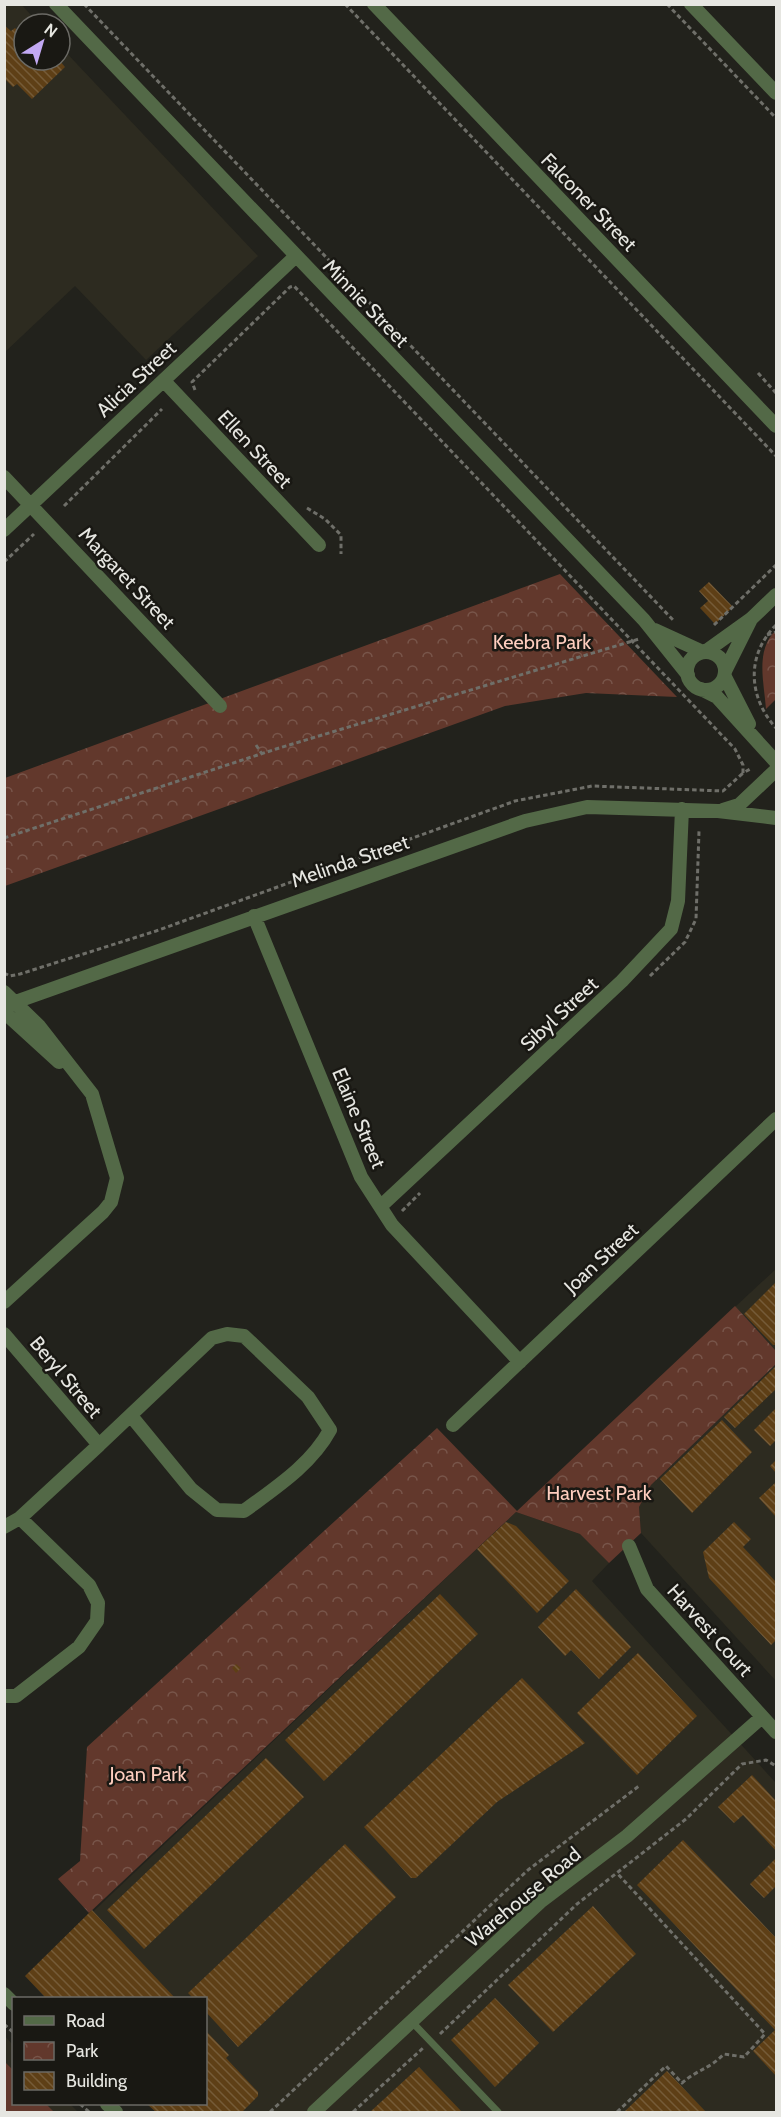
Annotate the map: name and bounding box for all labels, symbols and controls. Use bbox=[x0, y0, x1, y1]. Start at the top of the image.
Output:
north arrow bbox=[12, 12, 72, 72]
text: N bbox=[40, 19, 61, 41]
street label: Falconer Street bbox=[536, 148, 642, 256]
street label: Minnie Street bbox=[318, 254, 414, 352]
street label: Alicia Street bbox=[91, 336, 181, 422]
street label: Ellen Street bbox=[213, 405, 297, 493]
street label: Margaret Street bbox=[74, 522, 180, 634]
park label: Keebra Park bbox=[493, 630, 591, 654]
street label: Melinda Street bbox=[288, 830, 412, 892]
street label: Sibyl Street bbox=[515, 972, 603, 1056]
street label: Elaine Street bbox=[327, 1064, 391, 1172]
street label: Joan Street bbox=[558, 1218, 643, 1299]
street label: Beryl Street bbox=[25, 1331, 107, 1423]
park label: Harvest Park bbox=[546, 1481, 652, 1505]
street label: Harvest Court bbox=[662, 1579, 758, 1681]
park label: Joan Park bbox=[108, 1762, 187, 1786]
street label: Warehouse Road bbox=[461, 1842, 585, 1952]
legend bbox=[12, 1997, 207, 2105]
text: Road bbox=[66, 2010, 105, 2032]
text: Park bbox=[66, 2040, 99, 2062]
text: Building bbox=[66, 2070, 128, 2092]

